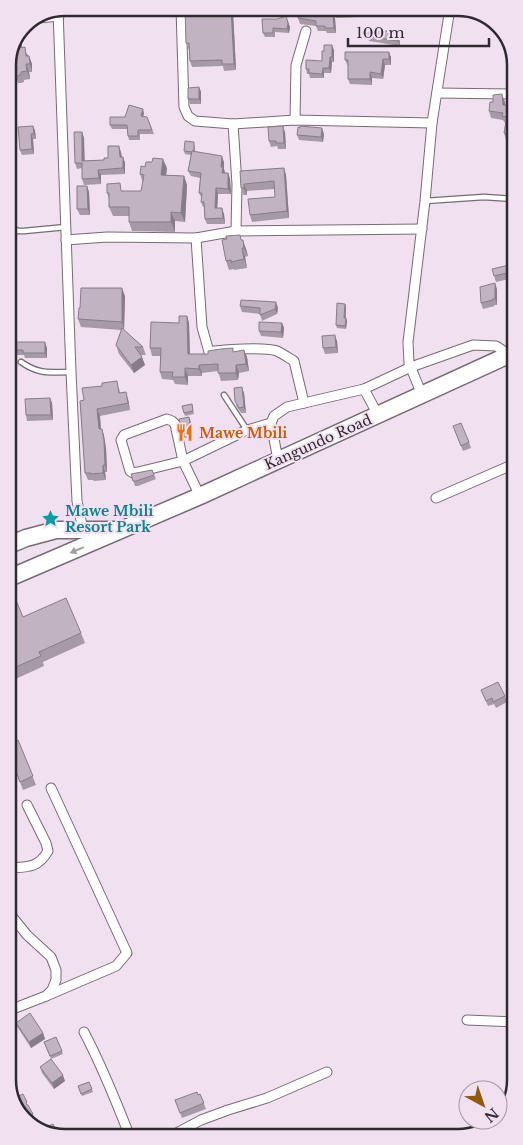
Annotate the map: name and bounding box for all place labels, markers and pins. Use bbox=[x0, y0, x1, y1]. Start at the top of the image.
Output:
restaurant icon: Mawe Mbili bbox=[175, 423, 195, 443]
place label: Mawe Mbili bbox=[199, 424, 287, 442]
place label: Mawe Mbili Resort Park bbox=[65, 502, 153, 536]
place icon: Mawe Mbili Resort Park bbox=[41, 509, 61, 529]

